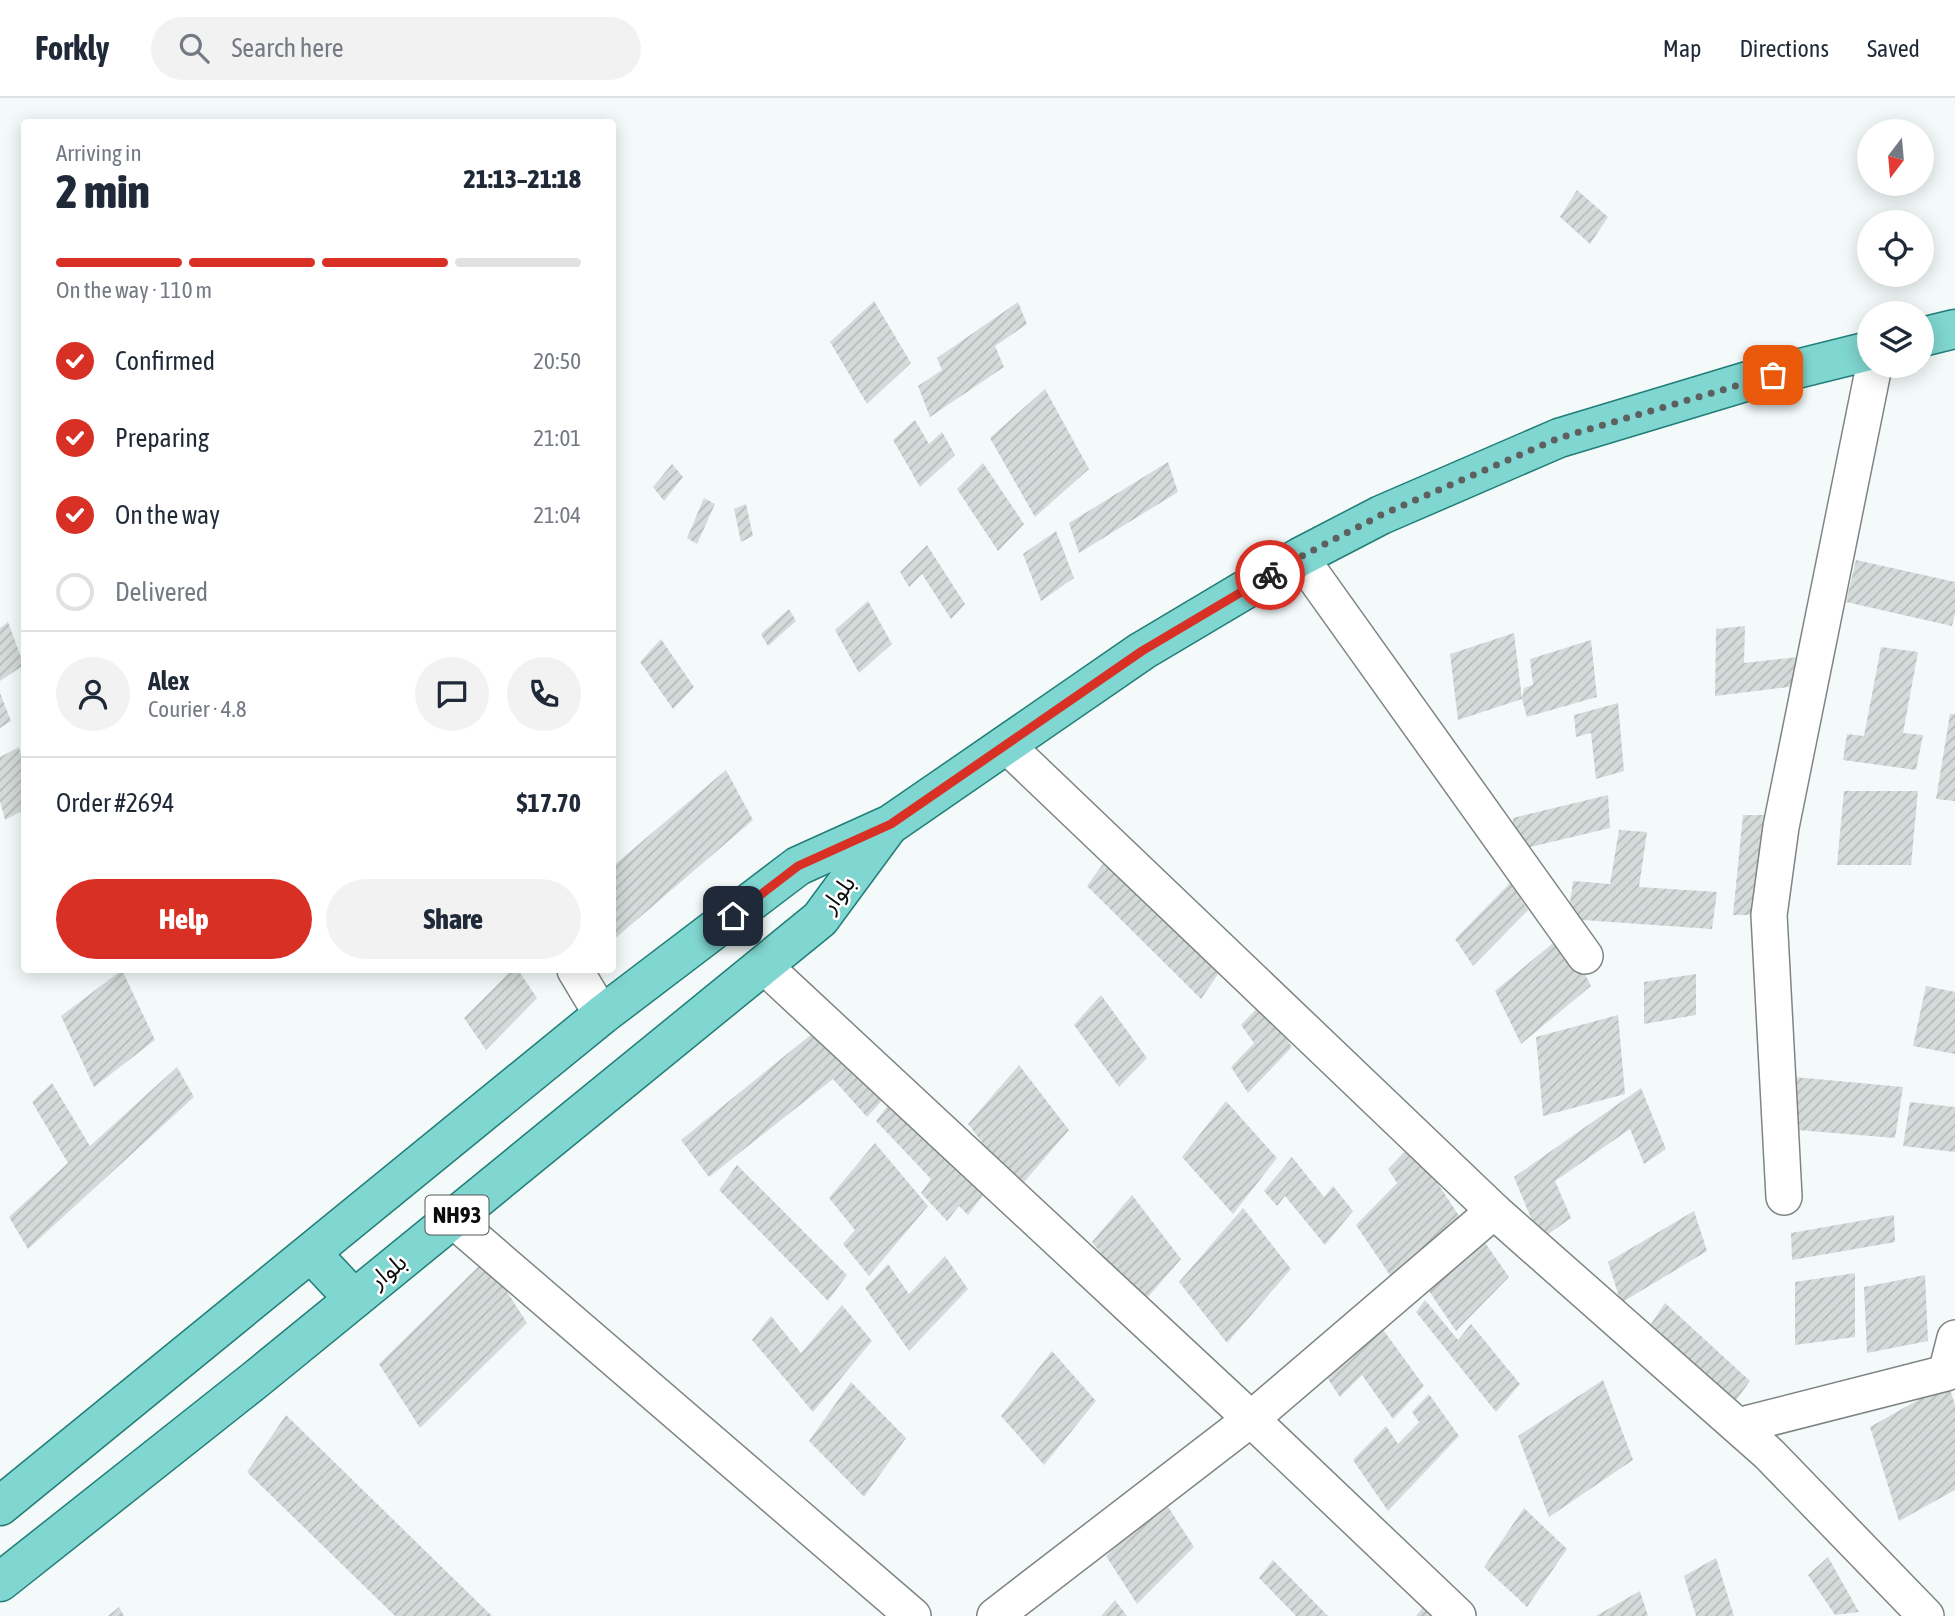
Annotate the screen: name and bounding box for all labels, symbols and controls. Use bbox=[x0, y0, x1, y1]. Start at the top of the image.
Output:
search box bbox=[151, 17, 641, 80]
text: Forkly bbox=[35, 29, 109, 67]
icon: search bbox=[175, 29, 213, 67]
text: Search here bbox=[231, 33, 344, 63]
text: Map bbox=[1663, 35, 1701, 62]
text: Directions bbox=[1739, 35, 1829, 62]
text: Saved bbox=[1867, 35, 1920, 62]
north arrow bbox=[1857, 119, 1934, 196]
map controls bbox=[1857, 119, 1934, 378]
text: Arriving in bbox=[56, 140, 142, 166]
text: 21:13–21:18 bbox=[464, 164, 581, 194]
text: 2 min bbox=[56, 165, 150, 218]
button: locate bbox=[1857, 210, 1934, 287]
text: On the way · 110 m bbox=[56, 277, 212, 303]
button: layers bbox=[1857, 301, 1934, 378]
icon: check bbox=[56, 342, 94, 380]
pin bbox=[1743, 345, 1803, 405]
text: Confirmed bbox=[115, 346, 215, 376]
text: 20:50 bbox=[533, 348, 581, 374]
icon: bag bbox=[1754, 356, 1792, 394]
icon: check bbox=[56, 419, 94, 457]
text: Preparing bbox=[115, 423, 209, 453]
text: 21:01 bbox=[533, 425, 581, 451]
icon: check bbox=[56, 496, 94, 534]
text: On the way bbox=[115, 500, 220, 530]
text: 21:04 bbox=[533, 502, 581, 528]
courier bbox=[1235, 540, 1305, 610]
icon: bike bbox=[1251, 556, 1289, 594]
text: Delivered bbox=[115, 577, 208, 607]
button: person bbox=[56, 657, 130, 731]
button: chat bbox=[415, 657, 489, 731]
button: phone bbox=[507, 657, 581, 731]
text: Alex bbox=[148, 666, 189, 696]
text: Courier · 4.8 bbox=[148, 696, 247, 722]
text: Order #2694 bbox=[56, 788, 175, 818]
text: $17.70 bbox=[517, 788, 581, 818]
street label: بلوار bbox=[814, 870, 861, 919]
button: Help bbox=[56, 879, 312, 959]
button: Share bbox=[326, 879, 581, 959]
pin bbox=[703, 886, 763, 946]
icon: home bbox=[714, 897, 752, 935]
road number: NH93 bbox=[426, 1196, 489, 1234]
street label: بلوار bbox=[363, 1248, 412, 1295]

